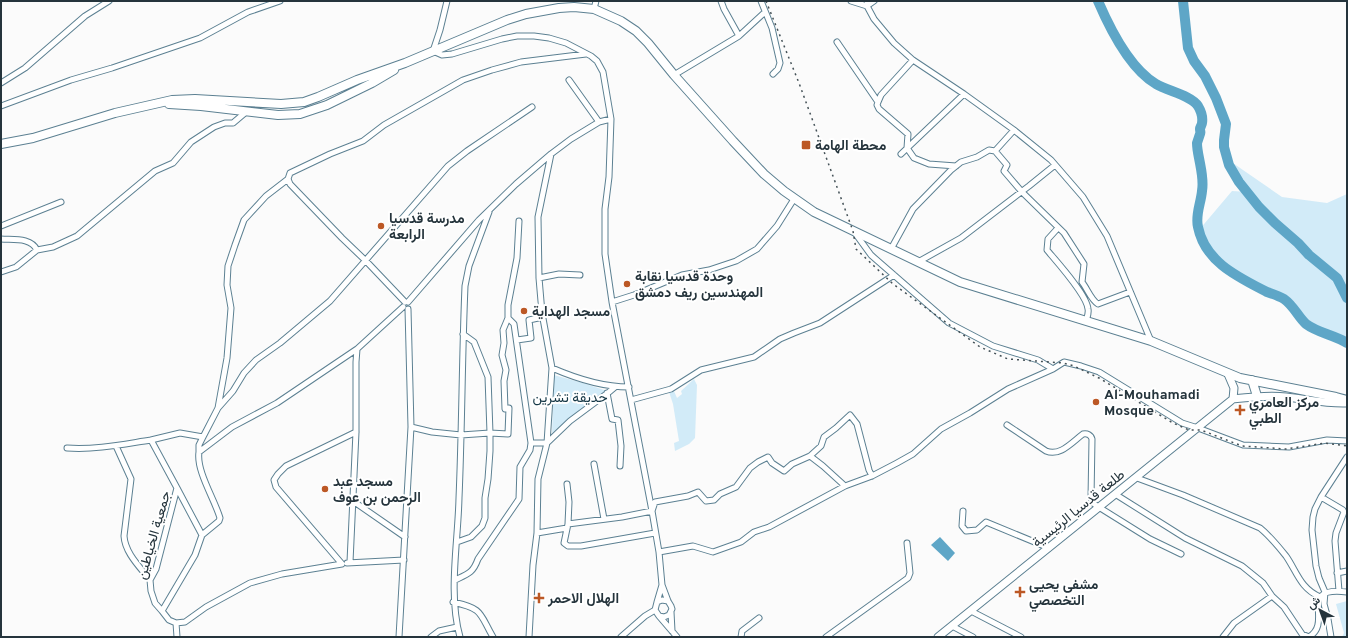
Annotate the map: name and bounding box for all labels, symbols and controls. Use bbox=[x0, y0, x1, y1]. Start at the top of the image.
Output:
place label: محطة الهامة bbox=[815, 138, 887, 155]
marker: محطة الهامة bbox=[800, 139, 812, 151]
place label: مدرسة قدسيا الرابعة bbox=[389, 211, 465, 244]
marker: مدرسة قدسيا الرابعة bbox=[376, 221, 386, 231]
place label: وحدة قدسيا نقابة المهندسين ريف دمشق bbox=[635, 269, 763, 302]
marker: وحدة قدسيا نقابة المهندسين ريف دمشق bbox=[622, 279, 632, 289]
place label: مسجد الهداية bbox=[532, 304, 610, 321]
marker: مسجد الهداية bbox=[519, 306, 529, 316]
place label: Al-Mouhamadi Mosque bbox=[1104, 387, 1200, 420]
park label: حديقة تشرين bbox=[532, 390, 608, 407]
place label: مركز العامري الطبي bbox=[1249, 395, 1320, 430]
marker: Al-Mouhamadi Mosque bbox=[1091, 397, 1101, 407]
marker: مركز العامري الطبي bbox=[1234, 404, 1246, 416]
street label: طلعة قدسيا الرئيسية bbox=[1029, 467, 1129, 552]
place label: مسجد عبد الرحمن بن عوف bbox=[333, 474, 421, 507]
marker: مسجد عبد الرحمن بن عوف bbox=[320, 484, 330, 494]
street label: جمعية الخياطين bbox=[134, 489, 175, 582]
place label: مشفى يحيى التخصصي bbox=[1029, 577, 1099, 612]
marker: مشفى يحيى التخصصي bbox=[1014, 586, 1026, 598]
north arrow bbox=[1300, 590, 1340, 630]
place label: الهلال الاحمر bbox=[547, 591, 619, 608]
marker: الهلال الاحمر bbox=[533, 592, 545, 604]
text: ش bbox=[1305, 594, 1324, 613]

